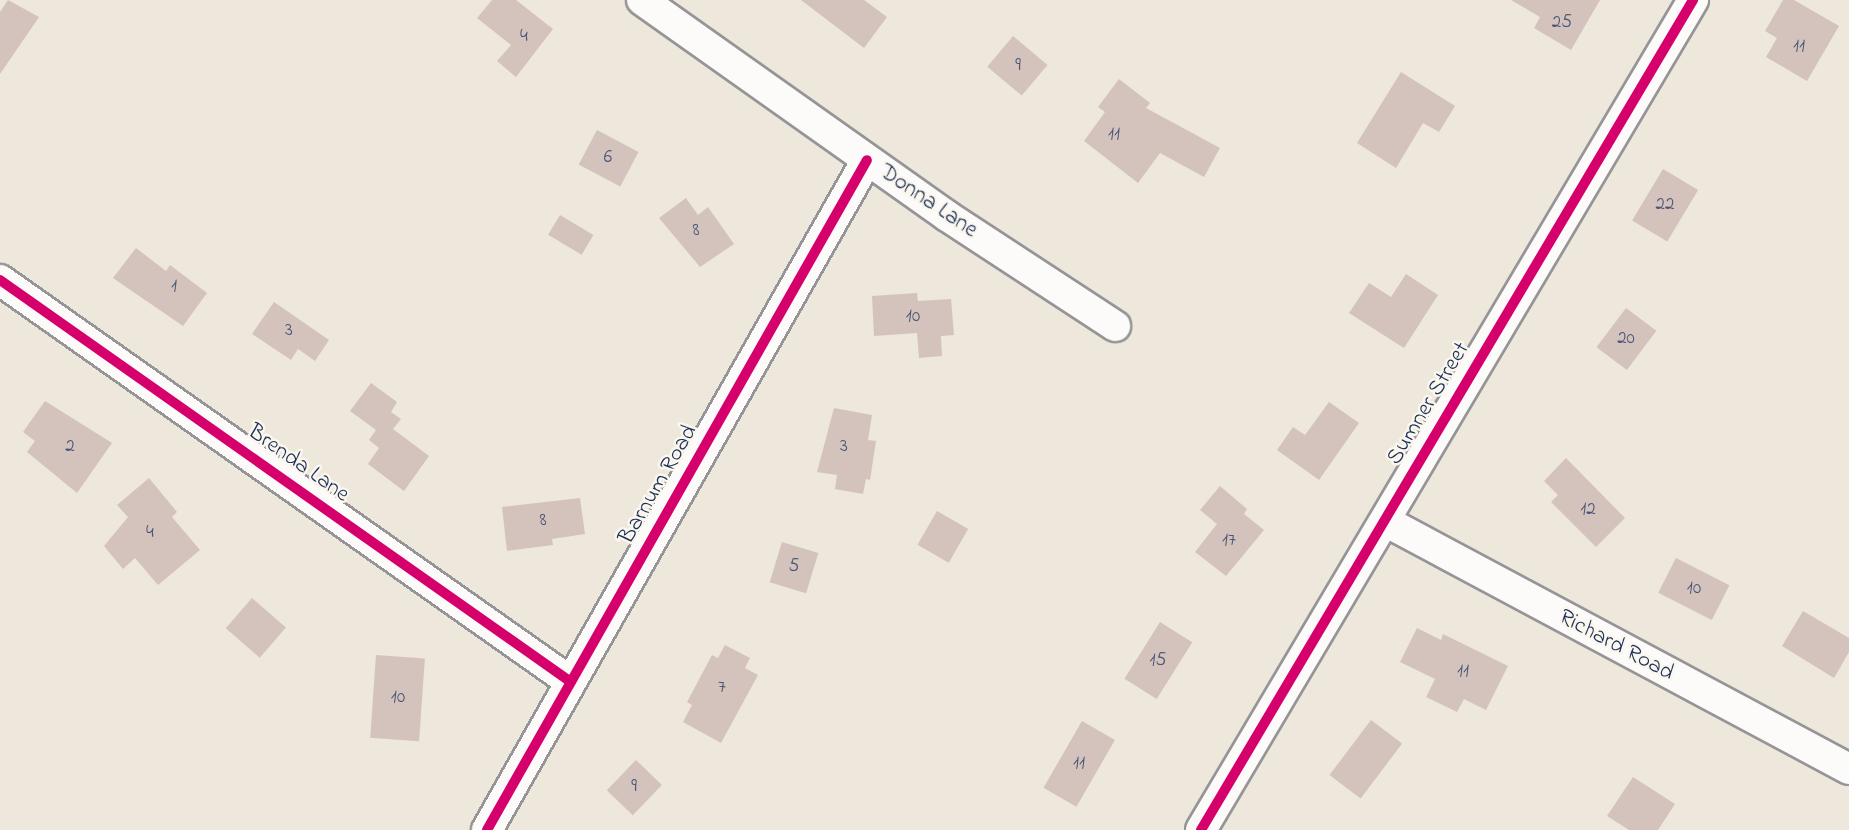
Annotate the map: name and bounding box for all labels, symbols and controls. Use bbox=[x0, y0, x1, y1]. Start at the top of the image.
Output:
house number: 25 bbox=[1552, 12, 1572, 34]
house number: 4 bbox=[520, 26, 528, 48]
house number: 11 bbox=[1793, 36, 1805, 58]
house number: 9 bbox=[1015, 55, 1021, 77]
house number: 11 bbox=[1108, 124, 1120, 146]
house number: 6 bbox=[604, 147, 612, 169]
street label: Donna Lane bbox=[874, 159, 982, 245]
house number: 22 bbox=[1656, 194, 1674, 216]
house number: 8 bbox=[692, 220, 700, 242]
house number: 1 bbox=[171, 276, 177, 298]
house number: 10 bbox=[906, 306, 920, 328]
house number: 3 bbox=[285, 320, 293, 342]
house number: 20 bbox=[1617, 328, 1635, 350]
street label: Sumner Street bbox=[1382, 338, 1476, 470]
street label: Brenda Lane bbox=[242, 419, 354, 509]
street label: Barnum Road bbox=[614, 420, 704, 550]
house number: 2 bbox=[65, 436, 75, 458]
house number: 3 bbox=[840, 436, 848, 458]
house number: 12 bbox=[1580, 499, 1596, 521]
house number: 8 bbox=[539, 510, 547, 532]
house number: 4 bbox=[146, 522, 154, 544]
house number: 17 bbox=[1222, 530, 1236, 552]
house number: 5 bbox=[789, 556, 799, 578]
house number: 10 bbox=[1687, 578, 1701, 600]
street label: Richard Road bbox=[1554, 604, 1678, 688]
house number: 15 bbox=[1150, 650, 1166, 672]
house number: 11 bbox=[1457, 661, 1469, 683]
house number: 7 bbox=[718, 677, 726, 699]
house number: 10 bbox=[391, 687, 405, 709]
house number: 11 bbox=[1073, 753, 1085, 775]
house number: 9 bbox=[631, 776, 637, 798]

